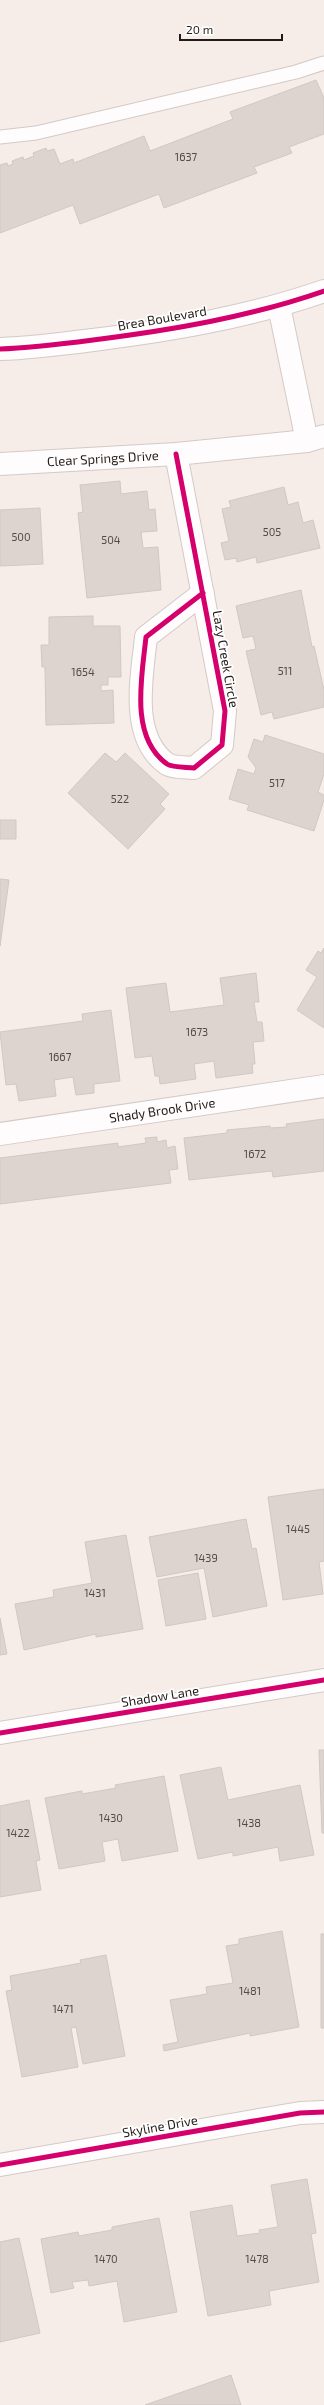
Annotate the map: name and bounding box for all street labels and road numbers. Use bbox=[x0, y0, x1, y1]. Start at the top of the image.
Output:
street label: Brea Boulevard bbox=[116, 302, 208, 334]
street label: Clear Springs Drive bbox=[47, 447, 159, 469]
street label: Lazy Creek Circle bbox=[210, 609, 242, 709]
street label: Shady Brook Drive bbox=[108, 1094, 216, 1126]
street label: Shadow Lane bbox=[120, 1682, 200, 1710]
street label: Skyline Drive bbox=[121, 2112, 199, 2140]

